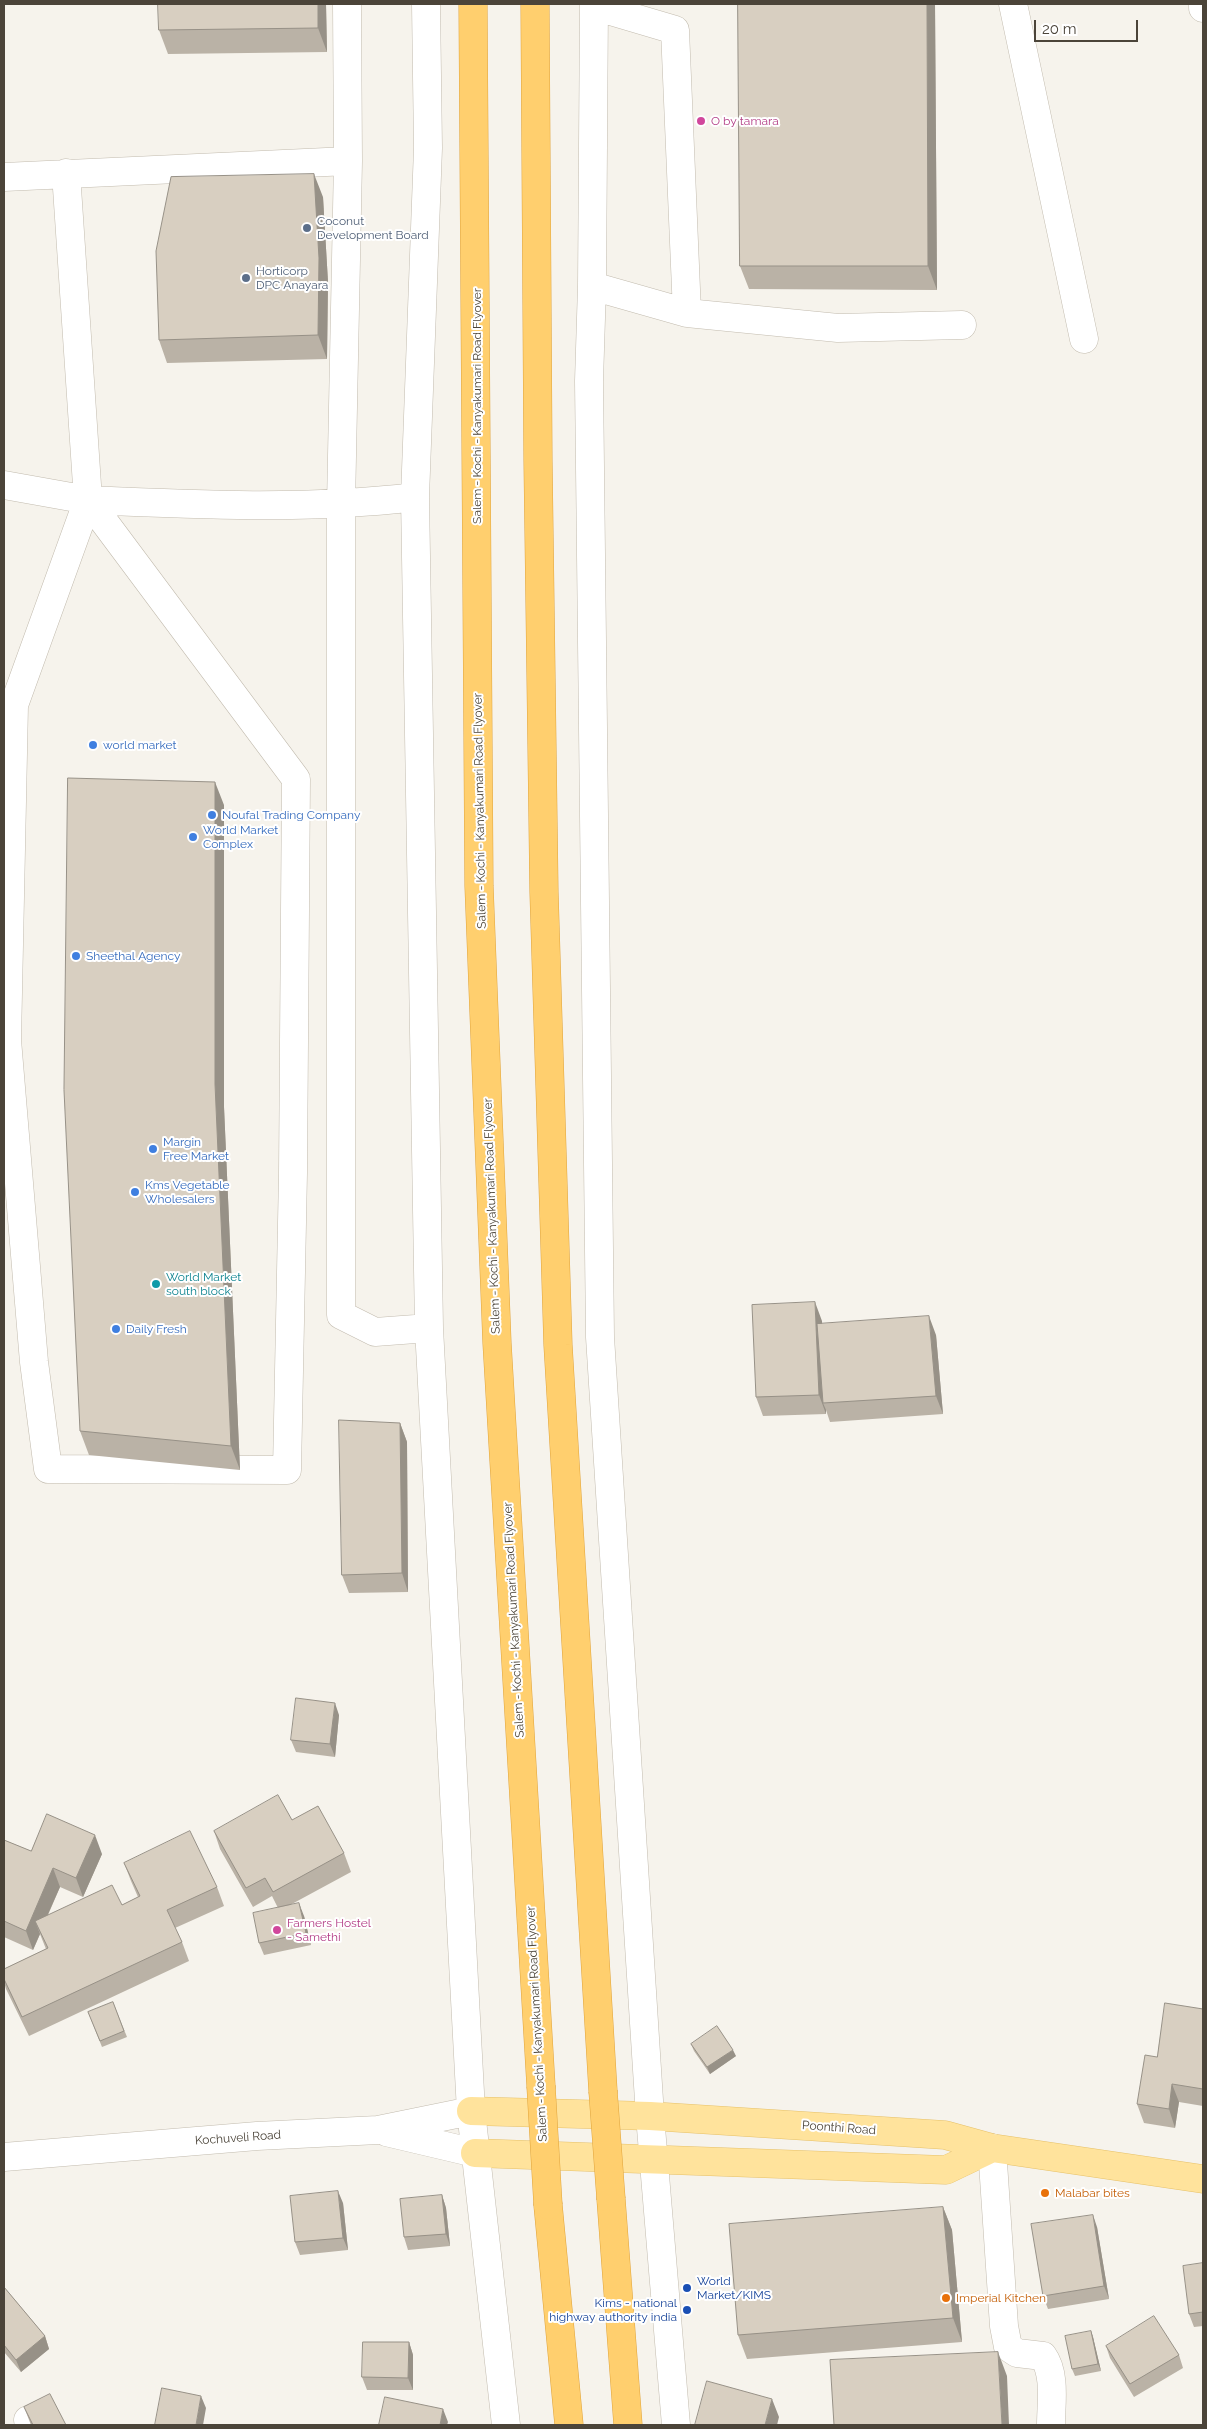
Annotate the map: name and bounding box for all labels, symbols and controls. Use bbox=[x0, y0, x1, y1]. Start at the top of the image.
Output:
scale bar bbox=[1037, 10, 1141, 42]
text: 20 m bbox=[1042, 20, 1077, 38]
place label: O by tamara bbox=[711, 114, 779, 128]
marker: O by tamara bbox=[695, 115, 707, 127]
place label: Coconut Development Board bbox=[317, 214, 429, 242]
marker: Coconut Development Board bbox=[301, 222, 313, 234]
place label: Horticorp DPC Anayara bbox=[256, 264, 328, 292]
marker: Horticorp DPC Anayara bbox=[240, 272, 252, 284]
street label: Salem - Kochi - Kanyakumari Road Flyover bbox=[470, 288, 484, 524]
street label: Salem - Kochi - Kanyakumari Road Flyover bbox=[471, 693, 489, 929]
place label: world market bbox=[103, 738, 176, 752]
marker: world market bbox=[87, 739, 99, 751]
place label: Noufal Trading Company bbox=[222, 808, 360, 822]
marker: Noufal Trading Company bbox=[206, 809, 218, 821]
place label: World Market Complex bbox=[203, 823, 278, 851]
marker: World Market Complex bbox=[187, 831, 199, 843]
place label: Sheethal Agency bbox=[86, 949, 181, 963]
marker: Sheethal Agency bbox=[70, 950, 82, 962]
street label: Salem - Kochi - Kanyakumari Road Flyover bbox=[481, 1098, 503, 1334]
place label: Margin Free Market bbox=[163, 1135, 229, 1163]
marker: Margin Free Market bbox=[147, 1143, 159, 1155]
place label: Kms Vegetable Wholesalers bbox=[145, 1178, 230, 1206]
marker: Kms Vegetable Wholesalers bbox=[129, 1186, 141, 1198]
place label: World Market south block bbox=[166, 1270, 241, 1298]
marker: World Market south block bbox=[150, 1278, 162, 1290]
place label: Daily Fresh bbox=[126, 1322, 187, 1336]
marker: Daily Fresh bbox=[110, 1323, 122, 1335]
street label: Salem - Kochi - Kanyakumari Road Flyover bbox=[501, 1502, 527, 1738]
street label: Salem - Kochi - Kanyakumari Road Flyover bbox=[524, 1906, 550, 2142]
place label: Farmers Hostel - Samethi bbox=[287, 1916, 371, 1944]
marker: Farmers Hostel - Samethi bbox=[271, 1924, 283, 1936]
street label: Poonthi Road bbox=[802, 2118, 876, 2138]
street label: Kochuveli Road bbox=[195, 2128, 281, 2148]
place label: Malabar bites bbox=[1055, 2186, 1130, 2200]
marker: Malabar bites bbox=[1039, 2187, 1051, 2199]
place label: World Market/KIMS bbox=[697, 2274, 771, 2302]
marker: World Market/KIMS bbox=[681, 2282, 693, 2294]
place label: Imperial Kitchen bbox=[956, 2291, 1046, 2305]
marker: Imperial Kitchen bbox=[940, 2292, 952, 2304]
place label: Kims - national highway authority india bbox=[549, 2296, 677, 2324]
marker: Kims - national highway authority india bbox=[681, 2304, 693, 2316]

